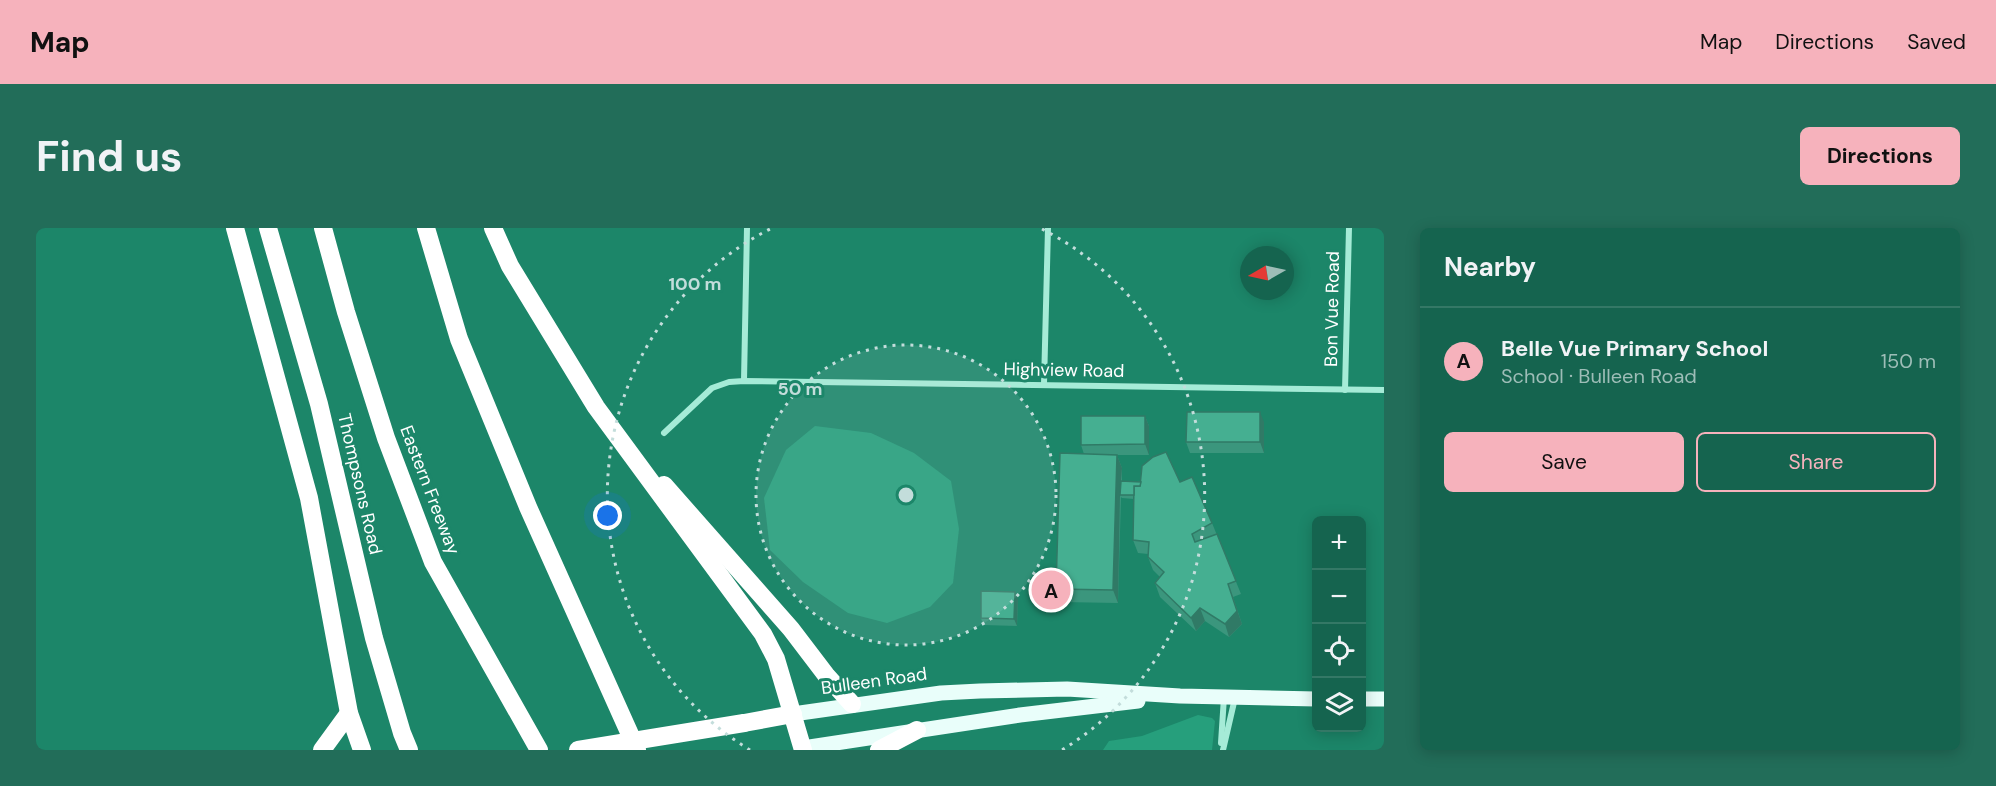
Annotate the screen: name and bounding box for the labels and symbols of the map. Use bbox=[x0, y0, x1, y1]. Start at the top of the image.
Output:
north arrow bbox=[1240, 246, 1294, 300]
street label: Bon Vue Road bbox=[1319, 251, 1345, 367]
text: 100 m bbox=[668, 272, 722, 296]
street label: Highview Road bbox=[1003, 357, 1125, 383]
text: 50 m bbox=[777, 377, 823, 401]
street label: Thompsons Road bbox=[332, 411, 388, 557]
street label: Eastern Freeway bbox=[394, 422, 466, 558]
centre of rings bbox=[896, 485, 916, 505]
your location bbox=[593, 501, 622, 530]
pin: A bbox=[1032, 568, 1070, 613]
street label: Bulleen Road bbox=[820, 662, 928, 700]

